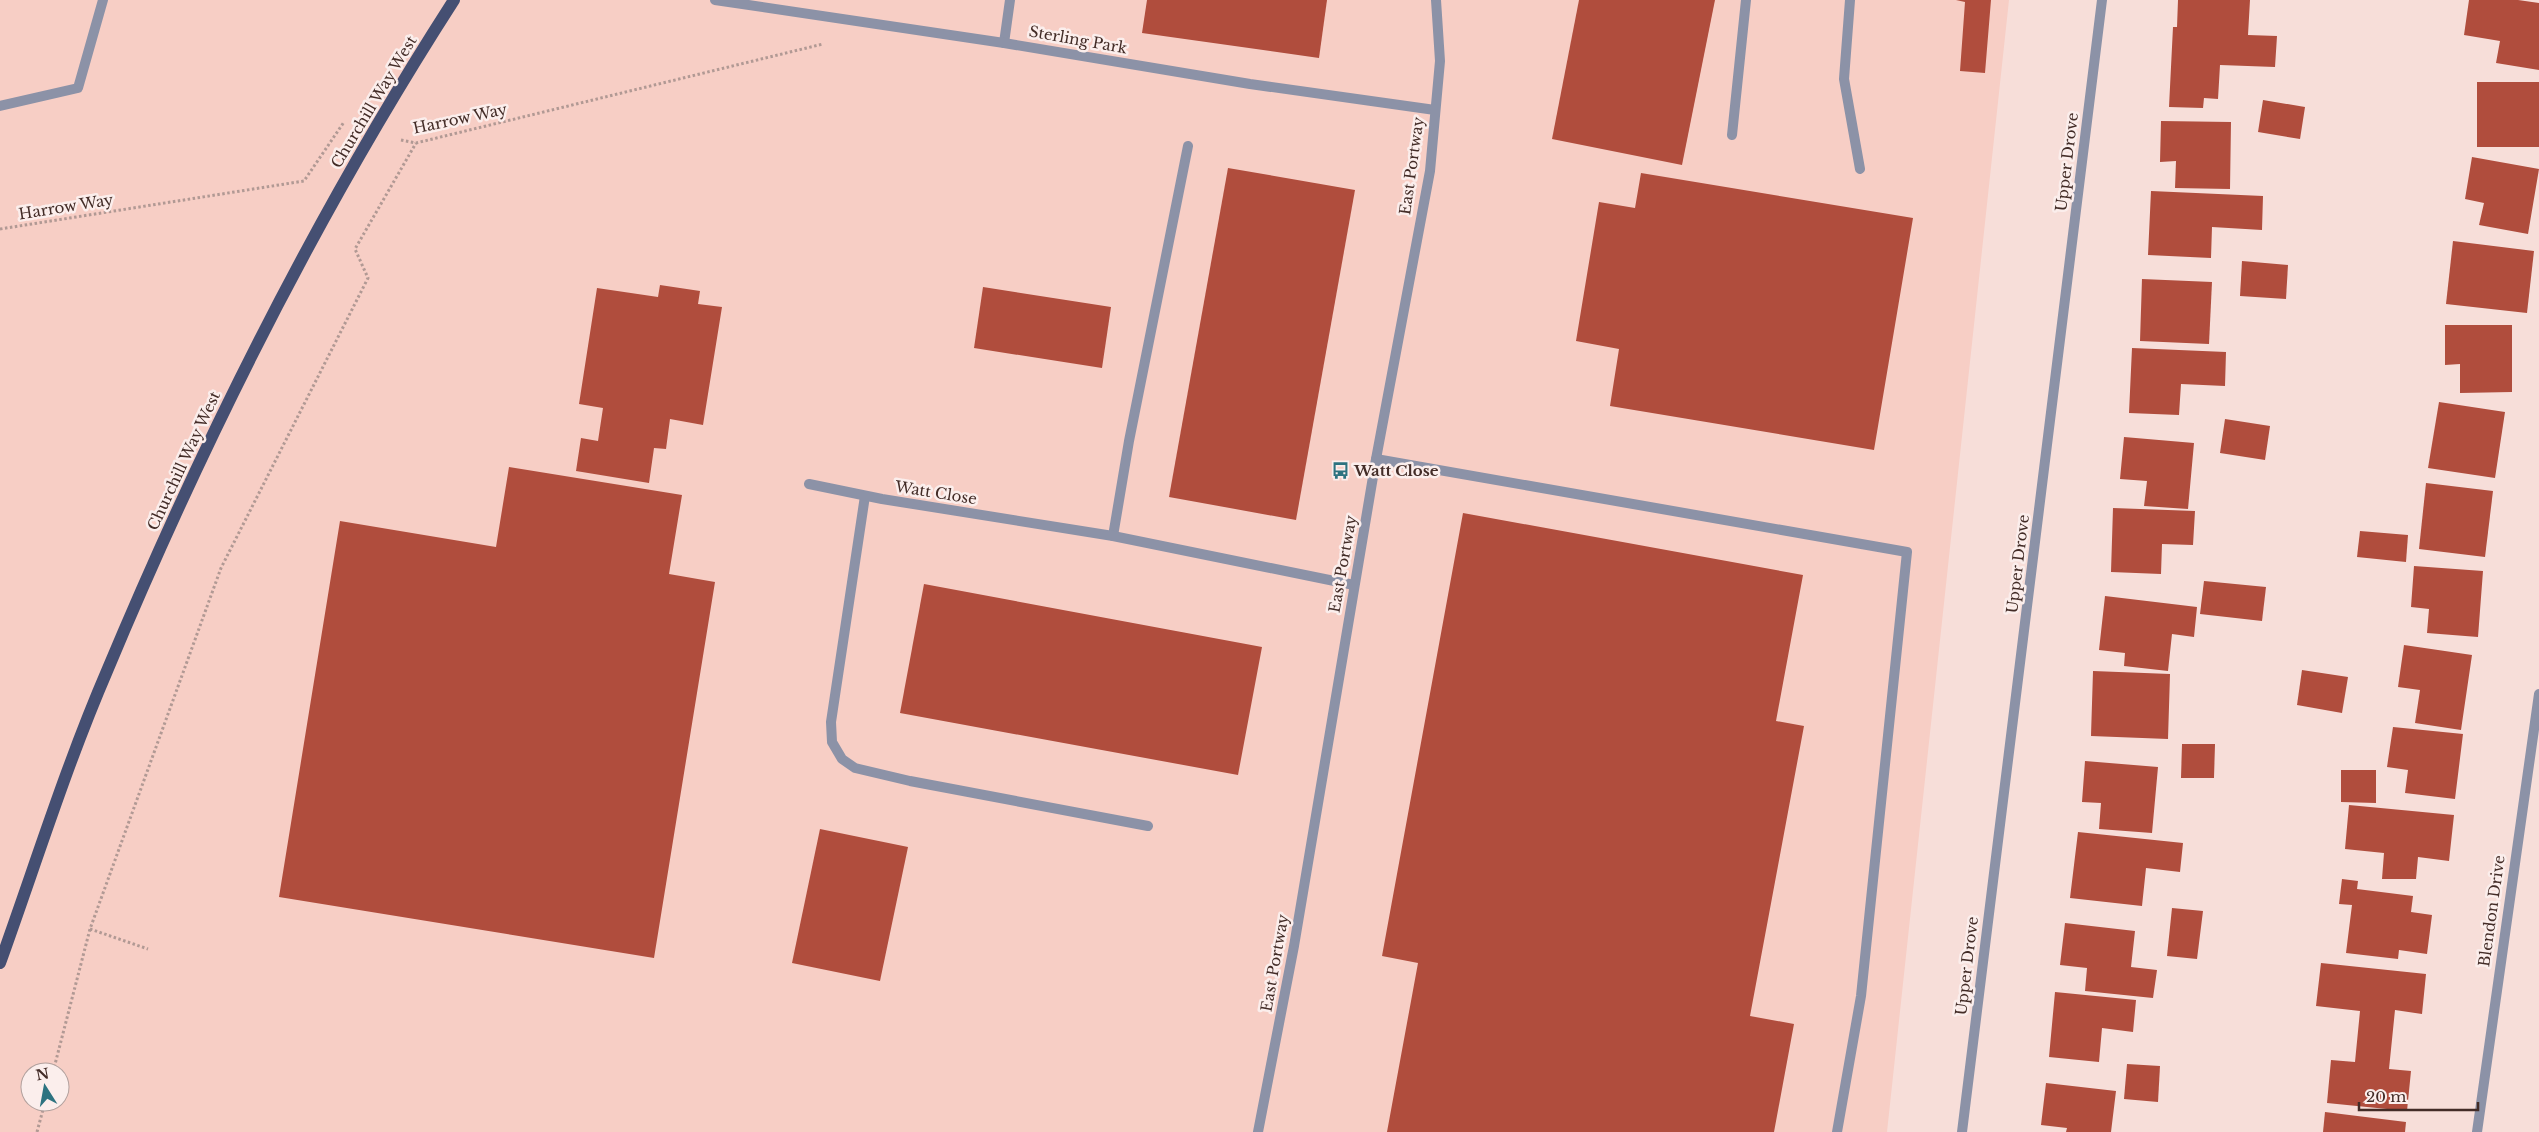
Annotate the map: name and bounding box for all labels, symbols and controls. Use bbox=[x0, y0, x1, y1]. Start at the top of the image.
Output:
street label: Sterling Park bbox=[1028, 22, 1129, 58]
street label: Churchill Way West bbox=[327, 32, 421, 171]
street label: Harrow Way bbox=[411, 99, 509, 138]
street label: Upper Drove bbox=[2051, 111, 2082, 213]
street label: East Portway bbox=[1395, 115, 1428, 216]
street label: Harrow Way bbox=[17, 190, 115, 223]
street label: Churchill Way West bbox=[143, 388, 224, 533]
bus stop icon: Watt Close bbox=[1330, 461, 1350, 481]
place label: Watt Close bbox=[1353, 461, 1439, 480]
street label: Watt Close bbox=[893, 477, 978, 508]
street label: East Portway bbox=[1325, 513, 1361, 614]
street label: Upper Drove bbox=[2002, 513, 2033, 615]
street label: Blendon Drive bbox=[2474, 854, 2509, 968]
street label: East Portway bbox=[1257, 912, 1293, 1013]
street label: Upper Drove bbox=[1951, 915, 1982, 1017]
north arrow bbox=[20, 1062, 70, 1112]
text: N bbox=[34, 1064, 51, 1084]
scale bar bbox=[2359, 1080, 2478, 1112]
text: 20 m bbox=[2366, 1087, 2406, 1106]

